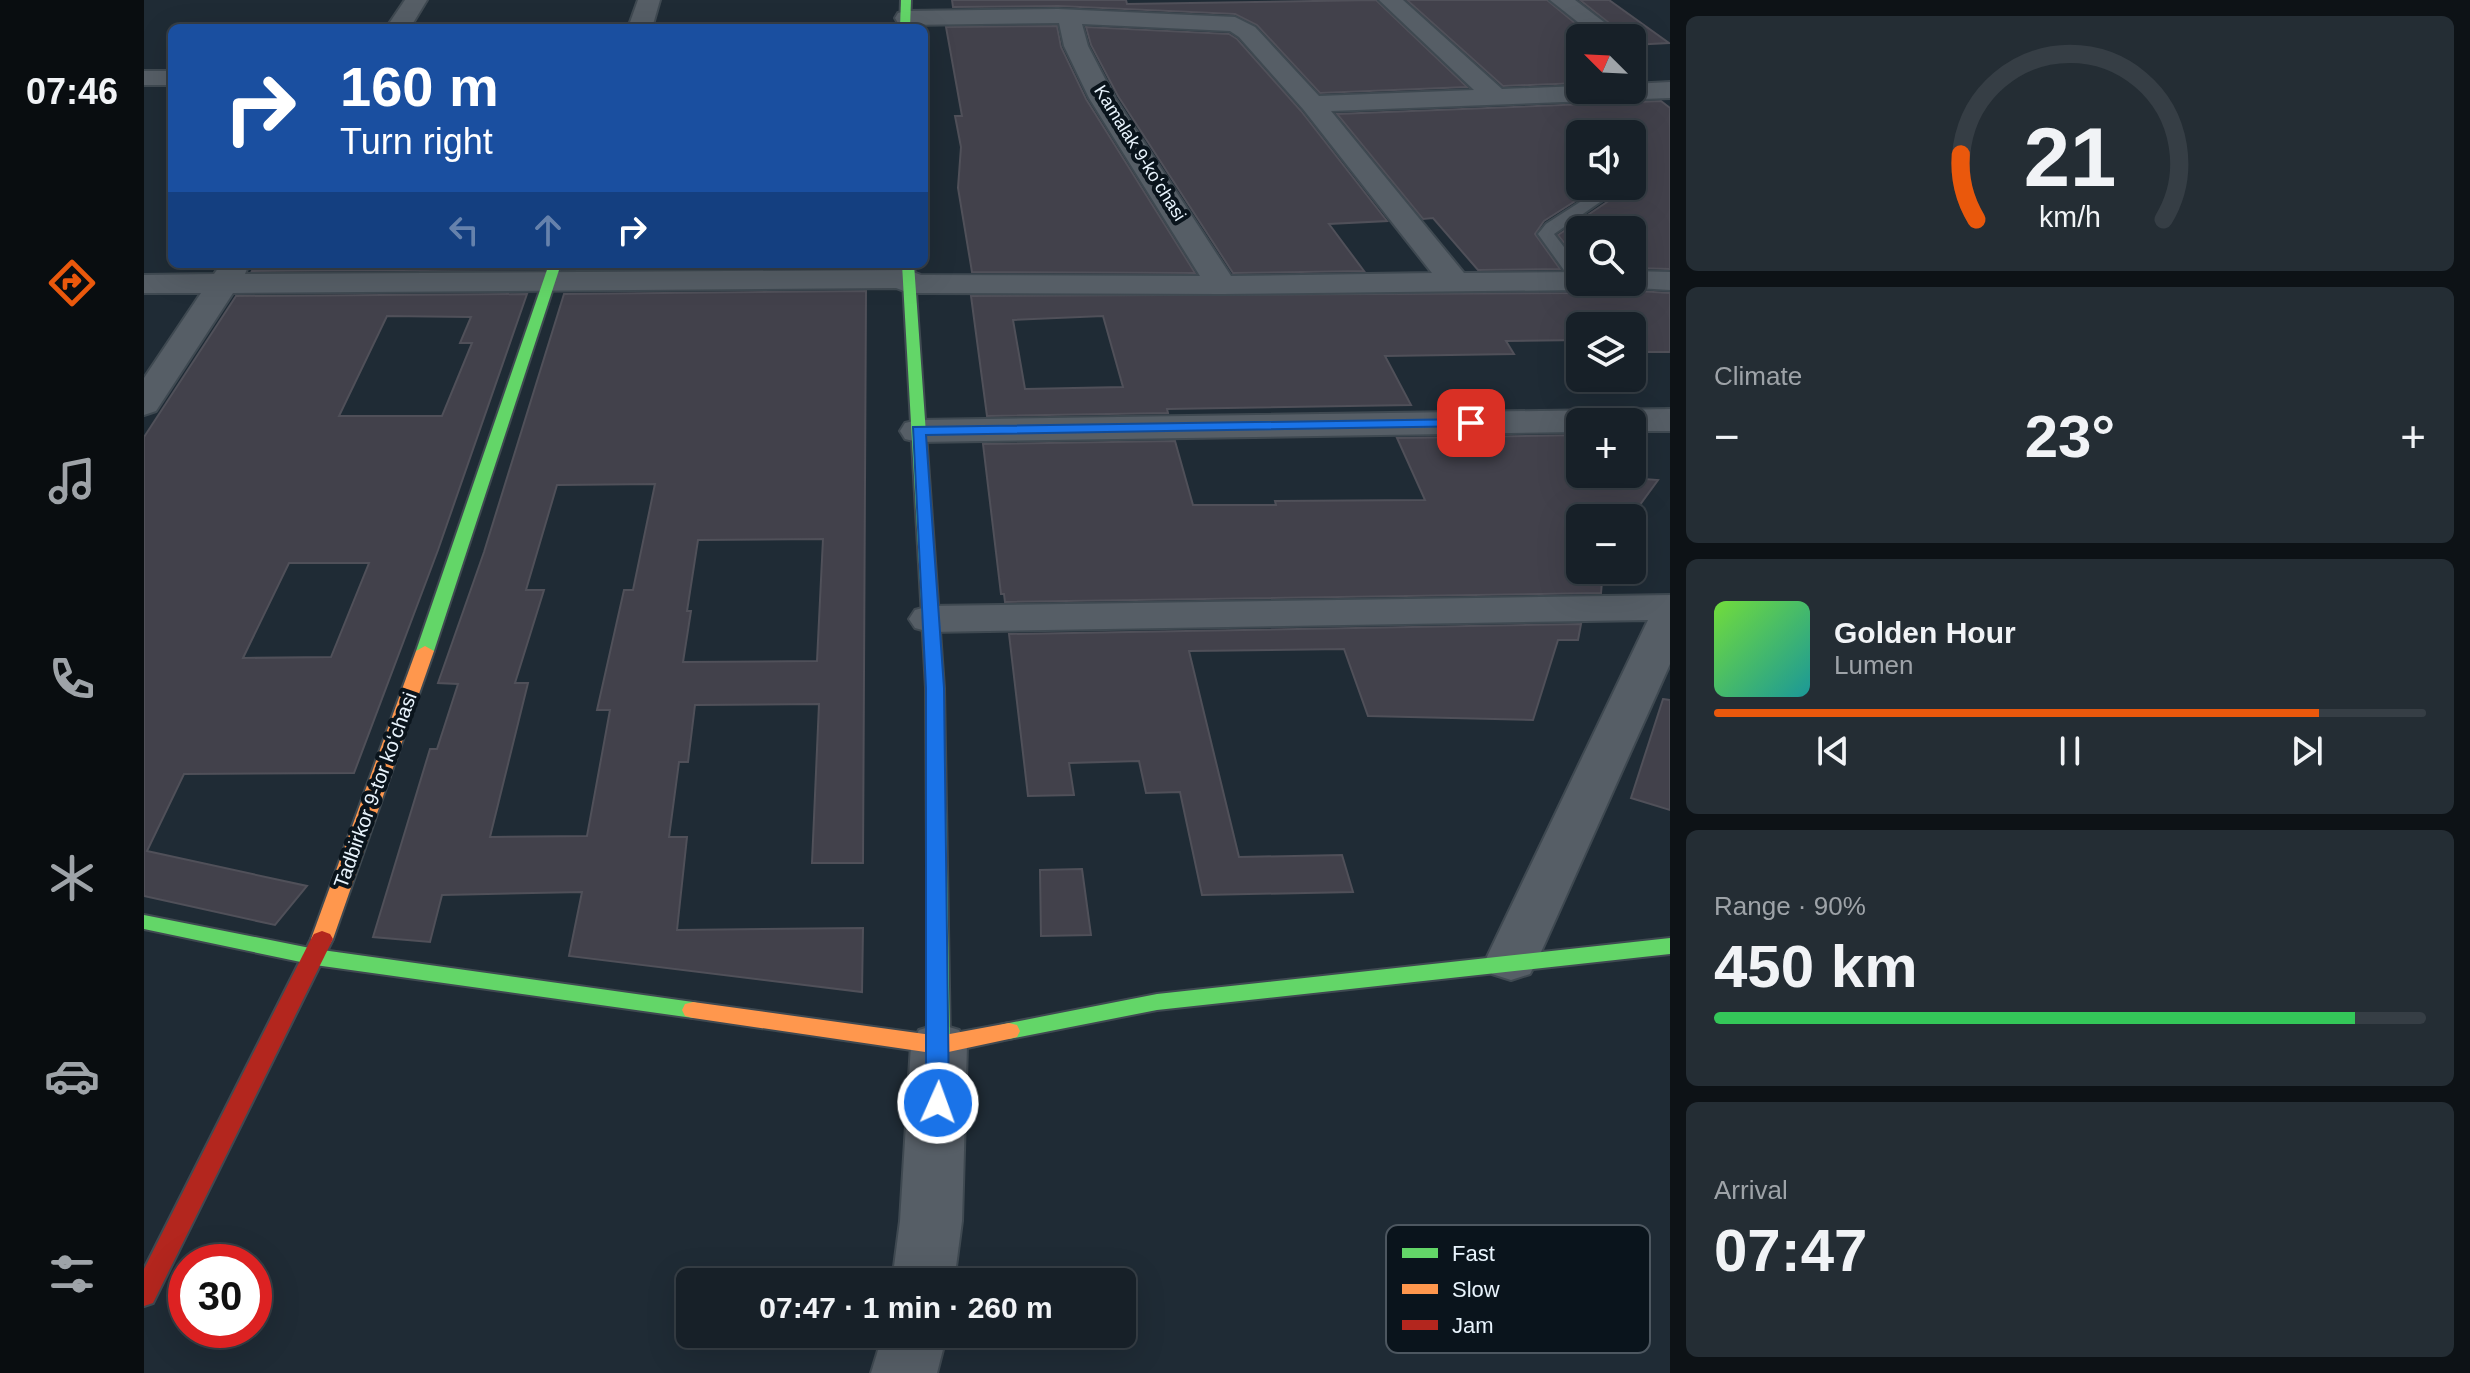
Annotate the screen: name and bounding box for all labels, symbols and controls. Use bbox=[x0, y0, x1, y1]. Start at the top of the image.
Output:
north arrow bbox=[1566, 24, 1646, 104]
map controls bbox=[1566, 24, 1646, 584]
text: 160 m bbox=[340, 55, 499, 118]
icon: right bbox=[208, 56, 312, 160]
text: 07:46 bbox=[26, 71, 118, 112]
street label: Kamalak 9-koʻchasi bbox=[1090, 82, 1190, 224]
text: 21 bbox=[2024, 110, 2116, 203]
button: sound bbox=[1566, 120, 1646, 200]
text: Turn right bbox=[340, 121, 493, 162]
text: km/h bbox=[2039, 201, 2101, 233]
icon: left bbox=[442, 208, 486, 252]
icon: ahead bbox=[526, 208, 570, 252]
icon: right bbox=[610, 208, 654, 252]
button: search bbox=[1566, 216, 1646, 296]
icon: directions bbox=[44, 255, 100, 311]
button: layers bbox=[1566, 312, 1646, 392]
text: Climate bbox=[1714, 361, 1802, 391]
pin bbox=[1437, 389, 1505, 457]
icon: arrive bbox=[1449, 401, 1493, 445]
text: 23° bbox=[2025, 403, 2115, 470]
button: + bbox=[1566, 408, 1646, 488]
text: − bbox=[1714, 412, 1740, 461]
text: + bbox=[2400, 412, 2426, 461]
icon: music bbox=[44, 453, 100, 509]
button: − bbox=[1566, 504, 1646, 584]
text: Golden Hour bbox=[1834, 616, 2016, 649]
text: Lumen bbox=[1834, 650, 1914, 680]
icon: phone bbox=[44, 651, 100, 707]
street label: Tadbirkor 9-tor koʻchasi bbox=[329, 689, 421, 891]
icon: previous bbox=[1811, 729, 1855, 773]
icon: pause bbox=[2048, 729, 2092, 773]
icon: next bbox=[2285, 729, 2329, 773]
icon: climate bbox=[44, 850, 100, 906]
text: Range · 90% bbox=[1714, 891, 1866, 921]
text: 450 km bbox=[1714, 933, 1918, 1000]
icon: car bbox=[44, 1048, 100, 1104]
position arrow bbox=[896, 1061, 980, 1145]
text: Arrival bbox=[1714, 1175, 1788, 1205]
text: 07:47 bbox=[1714, 1217, 1867, 1284]
legend bbox=[1386, 1225, 1650, 1353]
text: Fast bbox=[1452, 1241, 1495, 1266]
speed limit sign: 30 bbox=[168, 1244, 272, 1348]
icon: filters bbox=[44, 1246, 100, 1302]
text: Slow bbox=[1452, 1277, 1500, 1302]
text: 07:47 · 1 min · 260 m bbox=[759, 1291, 1053, 1324]
text: Jam bbox=[1452, 1313, 1494, 1338]

